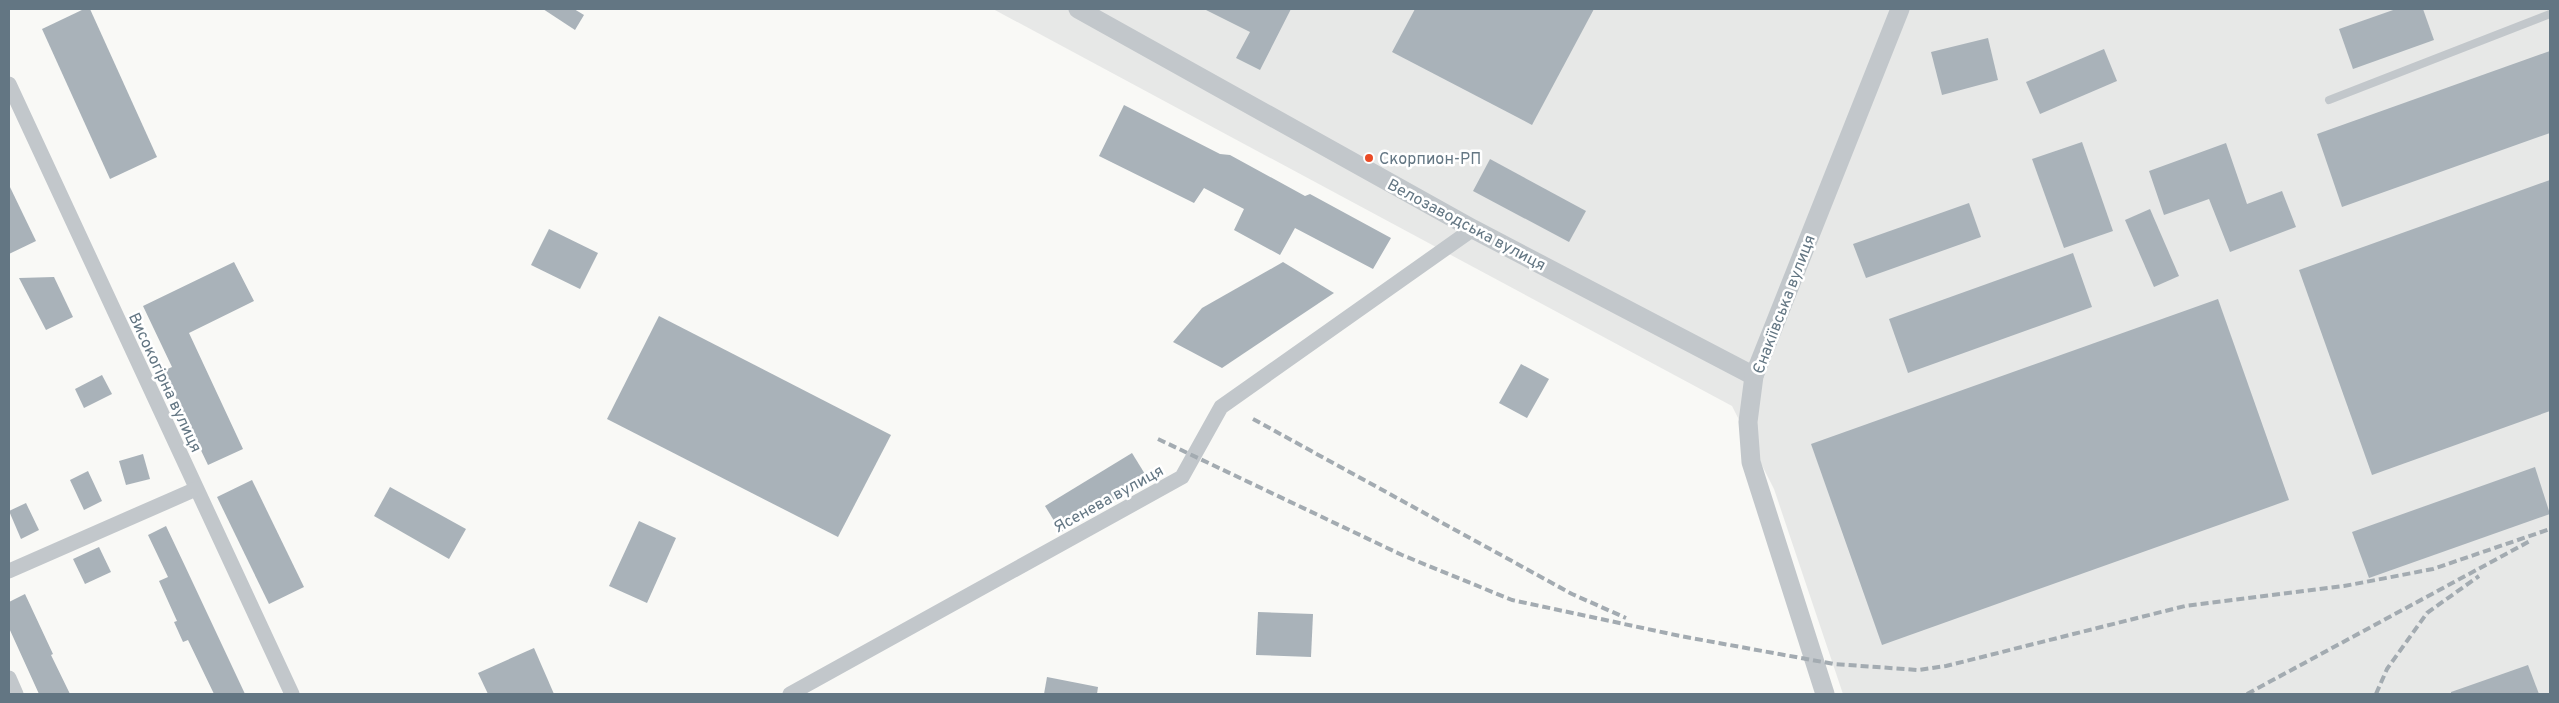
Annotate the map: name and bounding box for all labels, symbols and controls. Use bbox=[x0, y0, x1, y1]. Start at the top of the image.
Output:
place label: Скорпион-РП bbox=[1379, 150, 1481, 170]
marker: Скорпион-РП bbox=[1363, 152, 1375, 164]
street label: Велозаводська вулиця bbox=[1383, 175, 1549, 276]
street label: Єнакіївська вулиця bbox=[1749, 232, 1821, 377]
street label: Високогірна вулиця bbox=[123, 310, 205, 456]
street label: Ясенева вулиця bbox=[1050, 461, 1167, 538]

